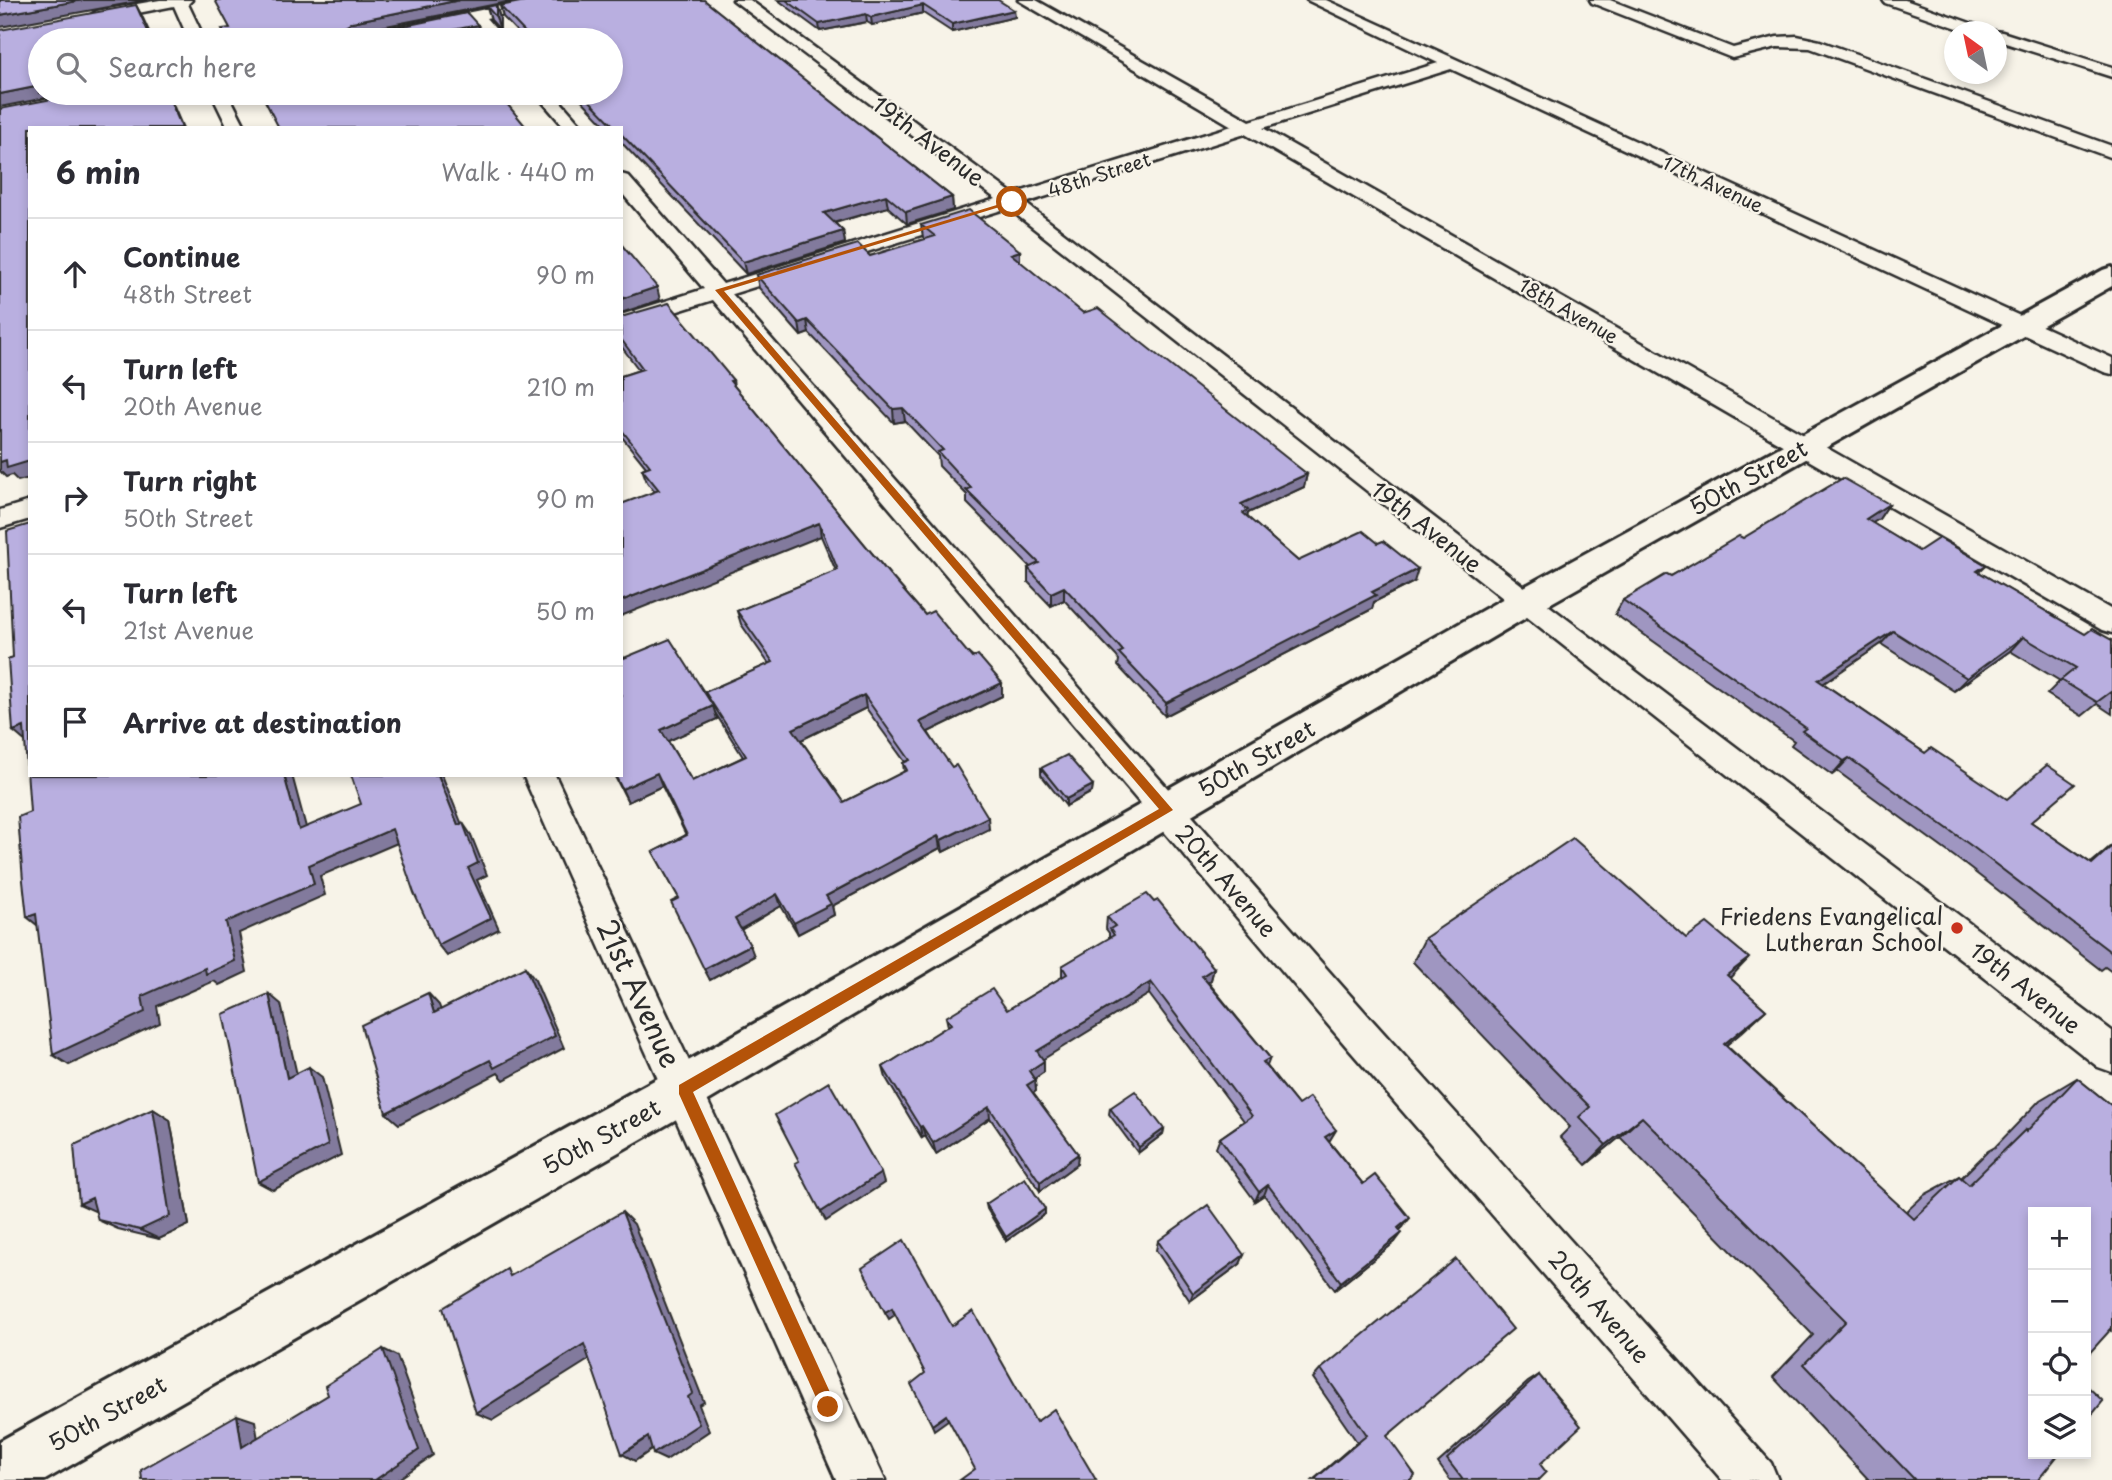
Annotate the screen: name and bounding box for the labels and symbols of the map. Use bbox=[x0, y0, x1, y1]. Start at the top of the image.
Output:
north arrow bbox=[1944, 21, 2007, 84]
street label: 19th Avenue bbox=[865, 86, 993, 194]
street label: 48th Street bbox=[1044, 144, 1154, 204]
street label: 17th Avenue bbox=[1658, 147, 1768, 219]
route start bbox=[996, 186, 1027, 217]
street label: 18th Avenue bbox=[1514, 270, 1624, 350]
street label: 50th Street bbox=[1683, 430, 1813, 524]
street label: 19th Avenue bbox=[1364, 471, 1490, 581]
street label: 50th Street bbox=[1191, 710, 1321, 806]
street label: 20th Avenue bbox=[1168, 816, 1286, 944]
place label: Friedens Evangelical Lutheran School bbox=[1720, 898, 1943, 959]
street label: 21st Avenue bbox=[587, 912, 693, 1074]
marker: Friedens Evangelical Lutheran School bbox=[1949, 920, 1965, 936]
street label: 19th Avenue bbox=[1963, 932, 2089, 1042]
street label: 50th Street bbox=[536, 1089, 666, 1183]
street label: 20th Avenue bbox=[1541, 1242, 1659, 1370]
street label: 50th Street bbox=[42, 1366, 172, 1460]
route end bbox=[812, 1391, 843, 1422]

